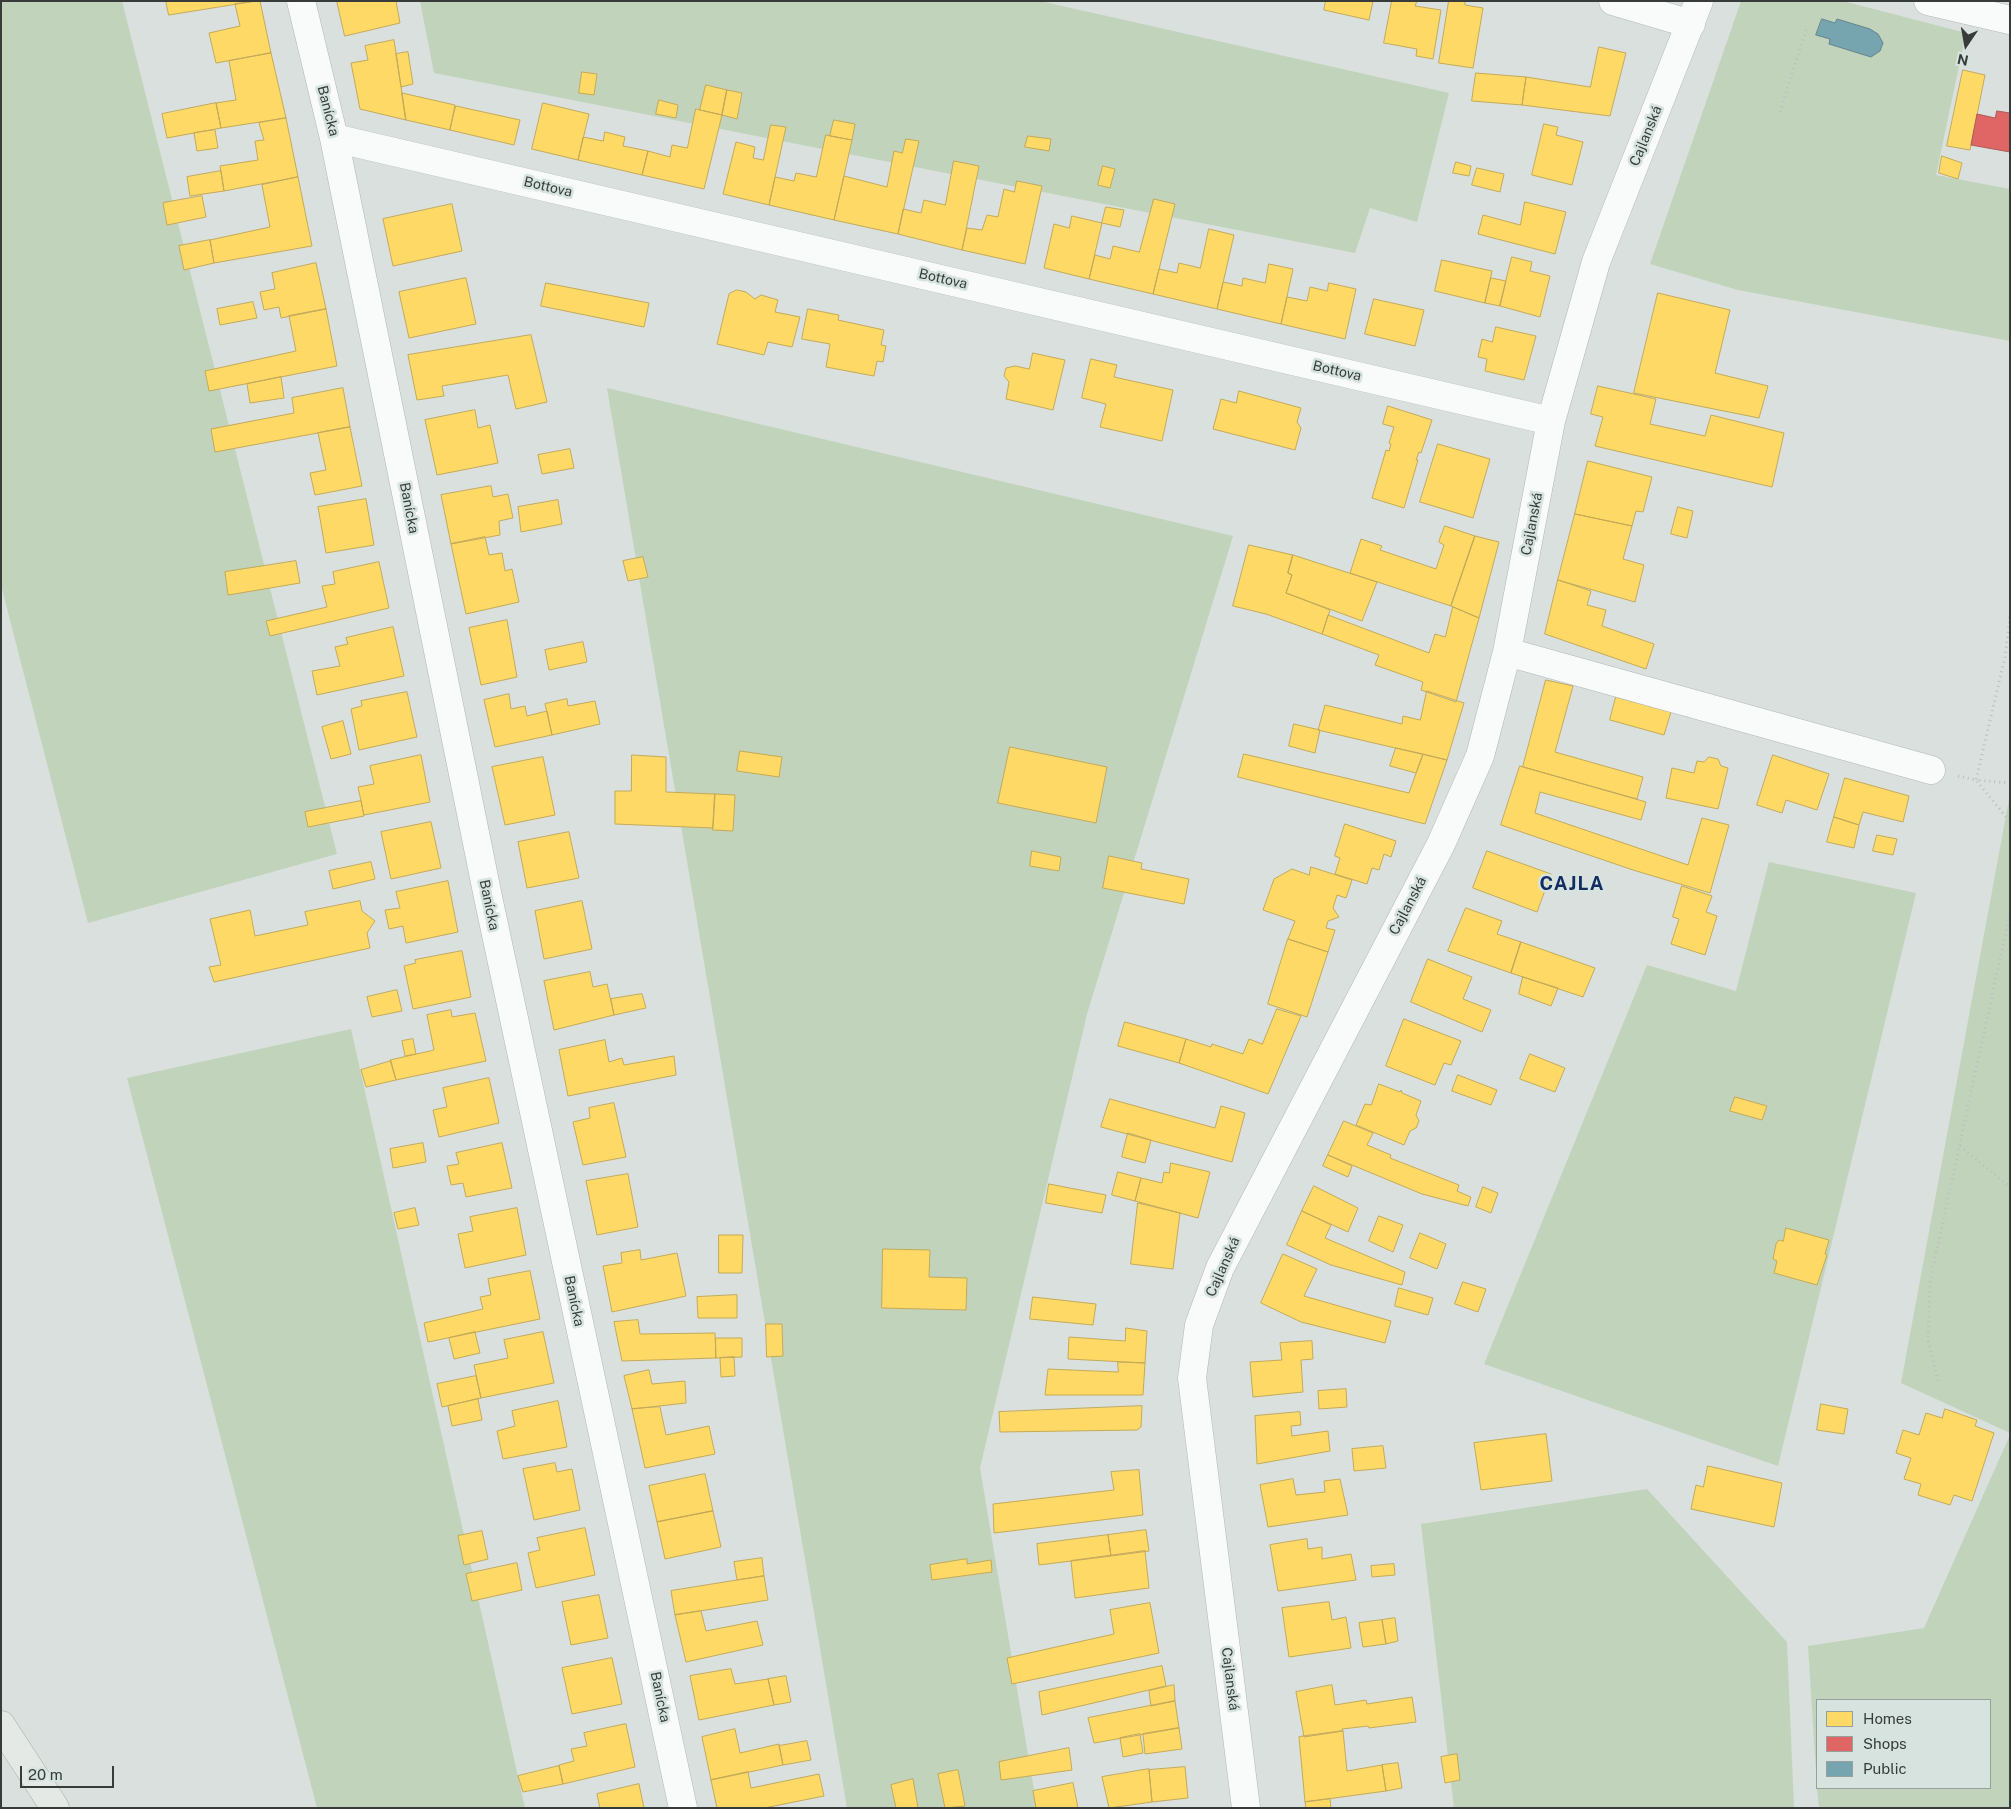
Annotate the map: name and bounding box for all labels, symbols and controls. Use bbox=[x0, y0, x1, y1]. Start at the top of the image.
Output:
north arrow bbox=[1941, 20, 1991, 70]
text: N bbox=[1956, 51, 1970, 69]
street label: Banícka bbox=[314, 84, 342, 138]
street label: Cajlanská bbox=[1626, 103, 1666, 169]
street label: Bottova bbox=[522, 173, 574, 201]
street label: Bottova bbox=[917, 265, 969, 293]
street label: Bottova bbox=[1311, 357, 1363, 385]
street label: Banícka bbox=[396, 481, 422, 535]
street label: Cajlanská bbox=[1518, 491, 1546, 557]
district label: CAJLA bbox=[1539, 873, 1605, 895]
street label: Cajlanská bbox=[1386, 874, 1430, 938]
street label: Banícka bbox=[475, 878, 503, 932]
street label: Cajlanská bbox=[1202, 1235, 1244, 1299]
street label: Banícka bbox=[560, 1274, 588, 1328]
street label: Cajlanská bbox=[1218, 1646, 1242, 1712]
street label: Banícka bbox=[646, 1670, 674, 1724]
legend bbox=[1816, 1699, 1991, 1789]
text: Homes bbox=[1863, 1710, 1912, 1727]
text: Shops bbox=[1863, 1735, 1907, 1752]
scale bar bbox=[22, 1756, 116, 1788]
text: Public bbox=[1863, 1760, 1907, 1777]
text: 20 m bbox=[28, 1766, 63, 1783]

